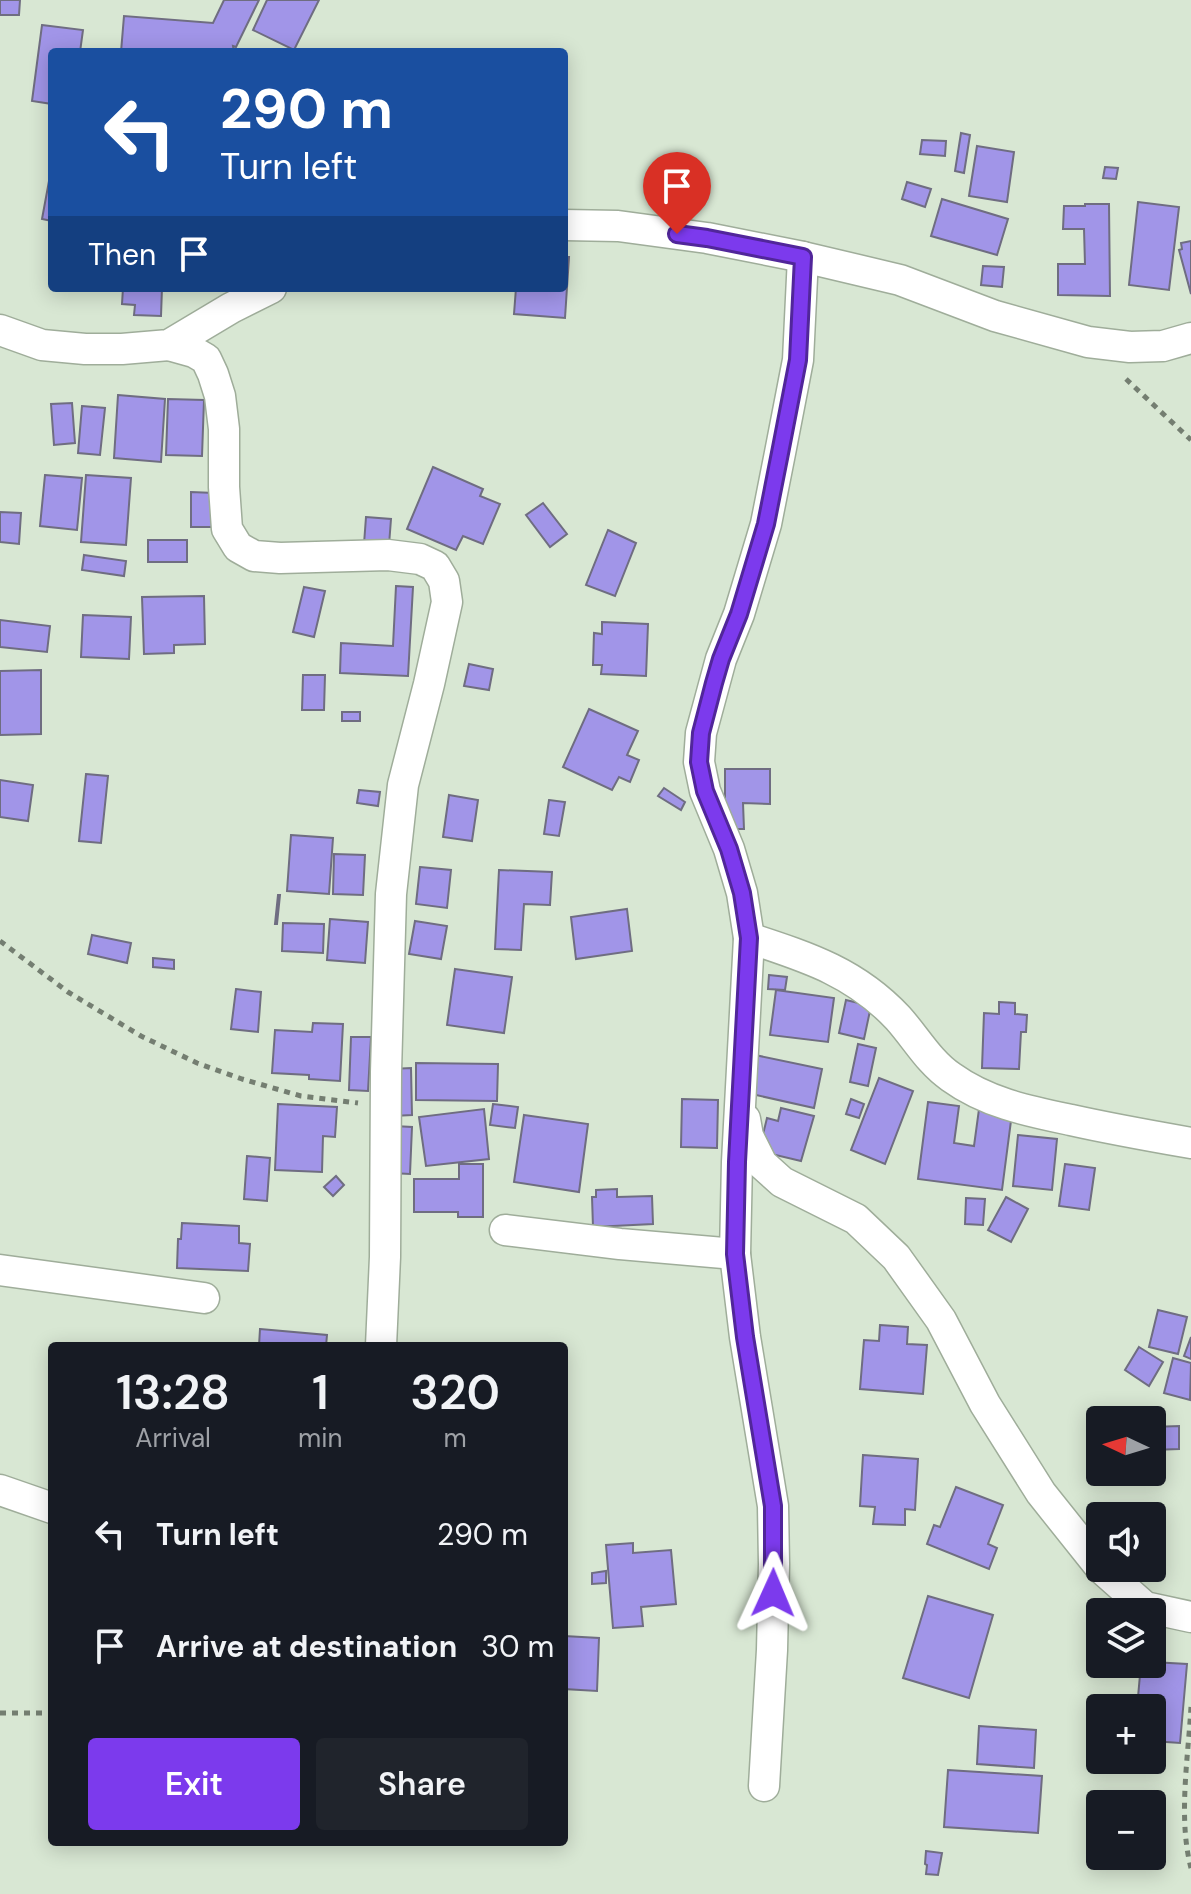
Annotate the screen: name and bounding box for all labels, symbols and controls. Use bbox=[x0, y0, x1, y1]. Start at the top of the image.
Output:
text: 290 m bbox=[220, 72, 393, 145]
icon: left bbox=[88, 80, 192, 184]
text: Turn left bbox=[220, 143, 357, 190]
pin bbox=[643, 152, 711, 234]
icon: arrive bbox=[655, 164, 699, 208]
icon: arrive bbox=[172, 232, 216, 276]
text: Then bbox=[88, 235, 156, 274]
text: 13:28 bbox=[116, 1361, 230, 1424]
text: 1 bbox=[312, 1361, 329, 1424]
text: 320 bbox=[410, 1361, 500, 1424]
north arrow bbox=[1086, 1406, 1166, 1486]
map controls bbox=[1086, 1406, 1166, 1870]
text: Arrival bbox=[135, 1421, 211, 1455]
text: min bbox=[298, 1421, 342, 1455]
text: m bbox=[444, 1421, 467, 1455]
button: sound bbox=[1086, 1502, 1166, 1582]
icon: left bbox=[88, 1512, 132, 1556]
text: Turn left bbox=[156, 1515, 279, 1554]
text: 290 m bbox=[437, 1515, 528, 1554]
position arrow bbox=[731, 1551, 815, 1635]
button: layers bbox=[1086, 1598, 1166, 1678]
icon: arrive bbox=[88, 1624, 132, 1668]
text: Arrive at destination bbox=[156, 1627, 457, 1666]
text: 30 m bbox=[481, 1627, 554, 1666]
button: + bbox=[1086, 1694, 1166, 1774]
button: Exit bbox=[88, 1738, 300, 1830]
button: Share bbox=[316, 1738, 528, 1830]
button: − bbox=[1086, 1790, 1166, 1870]

